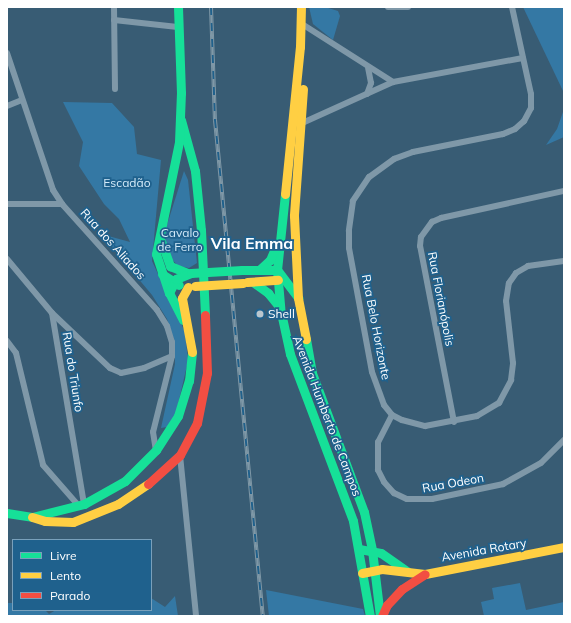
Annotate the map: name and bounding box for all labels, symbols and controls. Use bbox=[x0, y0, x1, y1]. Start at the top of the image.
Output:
park label: Escadão bbox=[103, 176, 151, 190]
street label: Rua dos Aliados bbox=[77, 206, 149, 282]
park label: Cavalo de Ferro bbox=[157, 226, 203, 254]
district label: Vila Emma bbox=[211, 233, 293, 253]
street label: Rua Florianópolis bbox=[425, 250, 457, 348]
street label: Rua Belo Horizonte bbox=[359, 273, 393, 381]
place label: Shell bbox=[268, 307, 295, 321]
marker: Shell bbox=[255, 309, 265, 319]
street label: Rua do Triunfo bbox=[60, 331, 86, 413]
street label: Avenida Humberto de Campos bbox=[290, 334, 364, 498]
street label: Rua Odeon bbox=[421, 470, 485, 496]
street label: Avenida Rotary bbox=[440, 535, 528, 565]
legend bbox=[12, 539, 152, 611]
text: Livre bbox=[50, 548, 77, 563]
text: Lento bbox=[50, 568, 81, 583]
text: Parado bbox=[50, 588, 90, 603]

